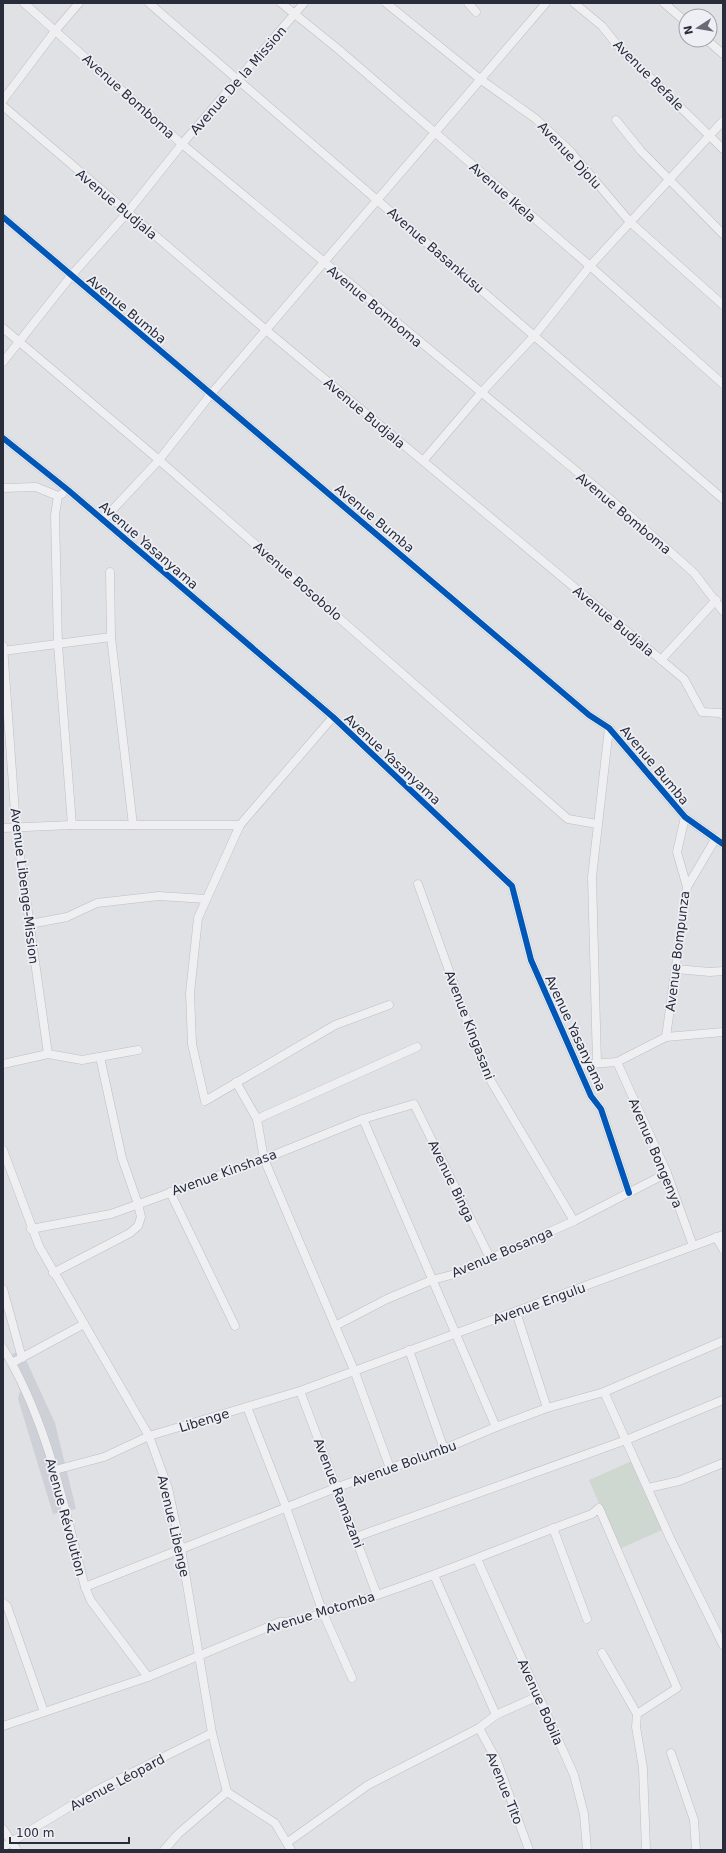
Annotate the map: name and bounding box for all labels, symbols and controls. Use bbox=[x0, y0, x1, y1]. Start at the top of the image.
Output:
north arrow bbox=[678, 8, 718, 48]
street label: Avenue De la Mission bbox=[187, 23, 289, 138]
text: N bbox=[681, 24, 696, 36]
street label: Avenue Befale bbox=[610, 37, 687, 114]
street label: Avenue Bomboma bbox=[79, 51, 178, 142]
street label: Avenue Djolu bbox=[535, 119, 604, 192]
street label: Avenue Ikela bbox=[466, 160, 539, 225]
street label: Avenue Budjala bbox=[73, 166, 160, 243]
street label: Avenue Basankusu bbox=[384, 204, 487, 296]
street label: Avenue Bomboma bbox=[324, 262, 425, 350]
street label: Avenue Bumba bbox=[84, 272, 169, 347]
street label: Avenue Budjala bbox=[321, 375, 408, 452]
street label: Avenue Bomboma bbox=[573, 469, 674, 557]
street label: Avenue Bumba bbox=[332, 481, 417, 556]
street label: Avenue Yasanyama bbox=[96, 498, 201, 592]
street label: Avenue Bosobolo bbox=[251, 539, 345, 624]
street label: Avenue Budjala bbox=[570, 583, 657, 660]
street label: Avenue Yasanyama bbox=[342, 711, 444, 808]
street label: Avenue Bumba bbox=[617, 723, 692, 808]
street label: Avenue Libenge-Mission bbox=[7, 807, 42, 965]
street label: Avenue Bompunza bbox=[663, 890, 692, 1012]
street label: Avenue Kingasani bbox=[442, 969, 497, 1082]
street label: Avenue Yasanyama bbox=[542, 973, 609, 1093]
street label: Avenue Bongenya bbox=[626, 1096, 685, 1210]
street label: Avenue Binga bbox=[425, 1138, 478, 1225]
street label: Avenue Kinshasa bbox=[170, 1147, 279, 1198]
street label: Avenue Bosanga bbox=[449, 1224, 555, 1281]
street label: Avenue Engulu bbox=[491, 1280, 587, 1327]
street label: Libenge bbox=[177, 1406, 231, 1435]
street label: Avenue Ramazani bbox=[311, 1436, 366, 1550]
street label: Avenue Bolumbu bbox=[350, 1438, 459, 1489]
street label: Avenue Révolution bbox=[43, 1457, 88, 1578]
street label: Avenue Libenge bbox=[155, 1474, 193, 1578]
street label: Avenue Motomba bbox=[264, 1589, 377, 1636]
street label: Avenue Bobila bbox=[515, 1657, 566, 1748]
street label: Avenue Tito bbox=[483, 1750, 526, 1827]
street label: Avenue Léopard bbox=[67, 1751, 167, 1814]
scale bar bbox=[10, 1819, 129, 1845]
text: 100 m bbox=[16, 1826, 54, 1840]

